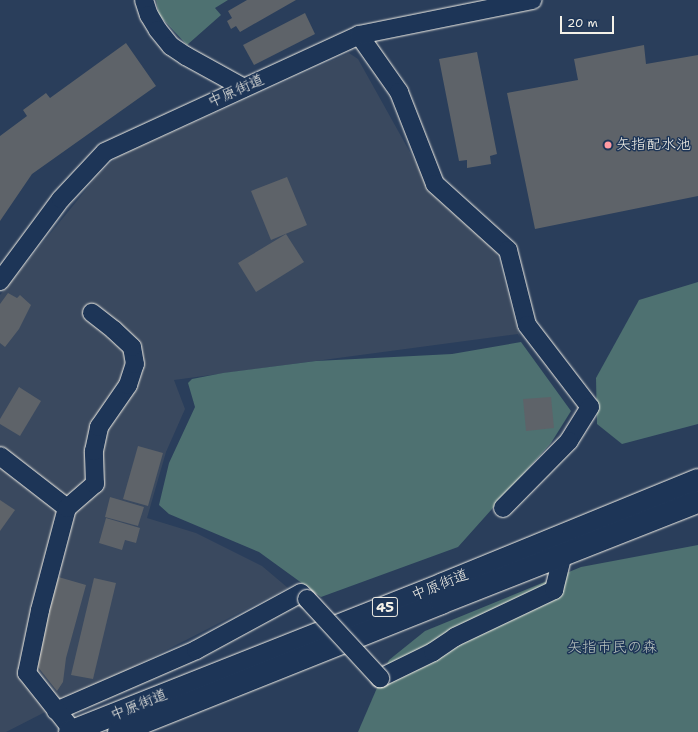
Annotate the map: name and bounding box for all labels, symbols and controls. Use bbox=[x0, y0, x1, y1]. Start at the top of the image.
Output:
scale bar bbox=[562, 8, 616, 34]
text: 20 m bbox=[567, 15, 598, 31]
street label: 中原街道 bbox=[205, 71, 267, 111]
place label: 矢指配水池 bbox=[616, 136, 691, 154]
marker: 矢指配水池 bbox=[603, 140, 613, 150]
street label: 中原街道 bbox=[409, 565, 471, 605]
road number: 45 bbox=[371, 595, 399, 619]
park label: 矢指市民の森 bbox=[567, 639, 657, 657]
street label: 中原街道 bbox=[108, 685, 170, 725]

